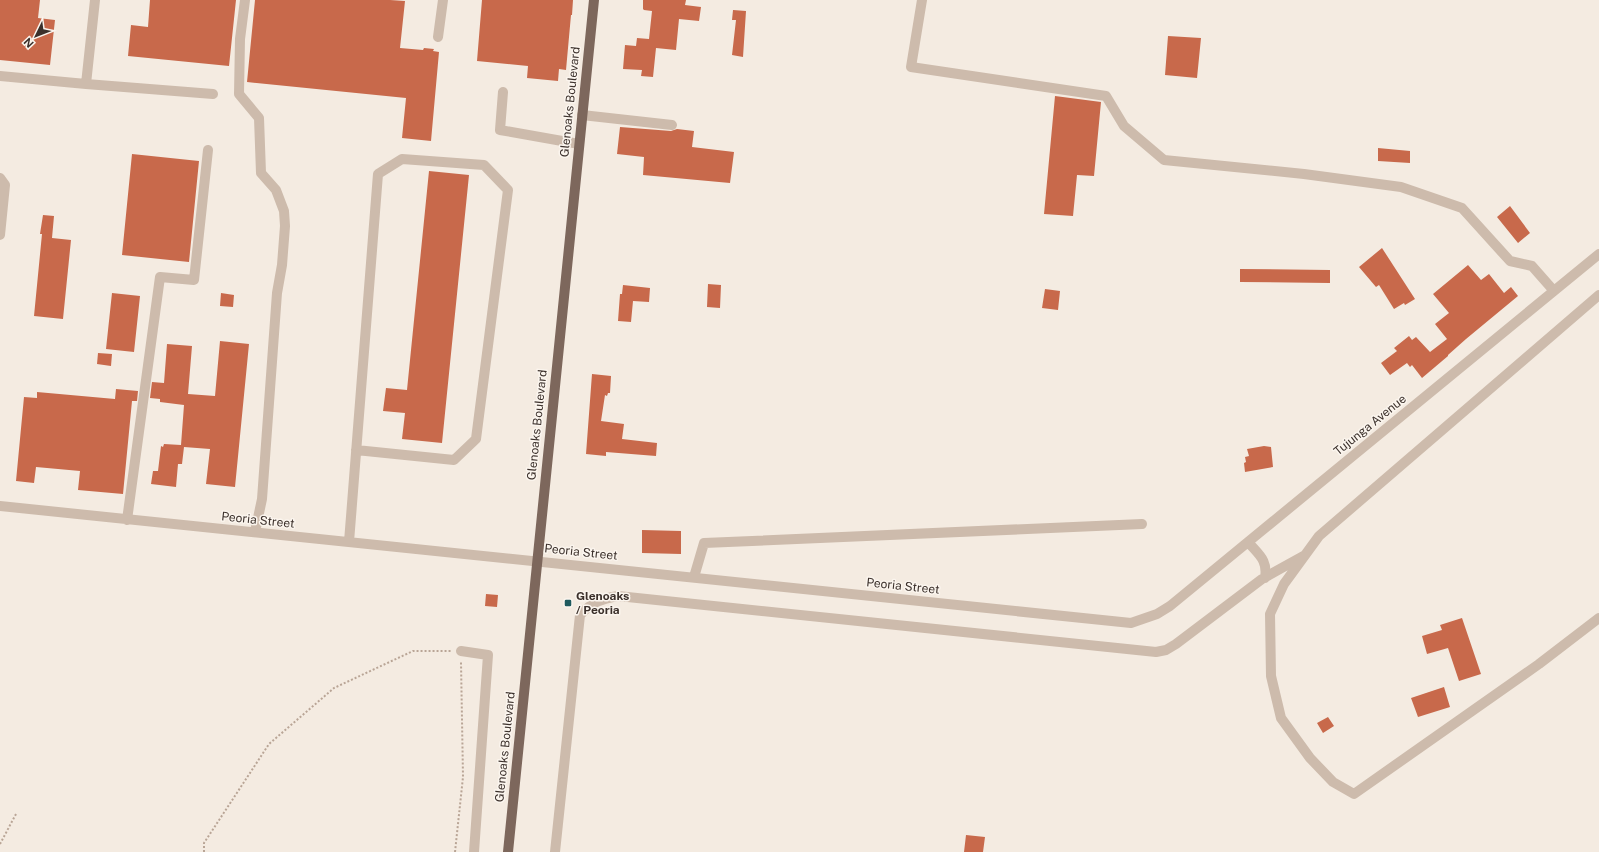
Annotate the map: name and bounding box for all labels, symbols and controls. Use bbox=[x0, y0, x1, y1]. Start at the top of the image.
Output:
north arrow bbox=[16, 16, 56, 56]
text: N bbox=[21, 36, 36, 50]
street label: Glenoaks Boulevard bbox=[557, 46, 583, 158]
street label: Glenoaks Boulevard bbox=[524, 369, 550, 481]
street label: Tujunga Avenue bbox=[1331, 392, 1409, 458]
street label: Peoria Street bbox=[221, 509, 296, 531]
street label: Peoria Street bbox=[544, 541, 619, 563]
street label: Peoria Street bbox=[866, 575, 941, 597]
place label: Glenoaks / Peoria bbox=[576, 589, 629, 617]
marker: Glenoaks / Peoria bbox=[563, 598, 573, 608]
street label: Glenoaks Boulevard bbox=[492, 691, 518, 803]

